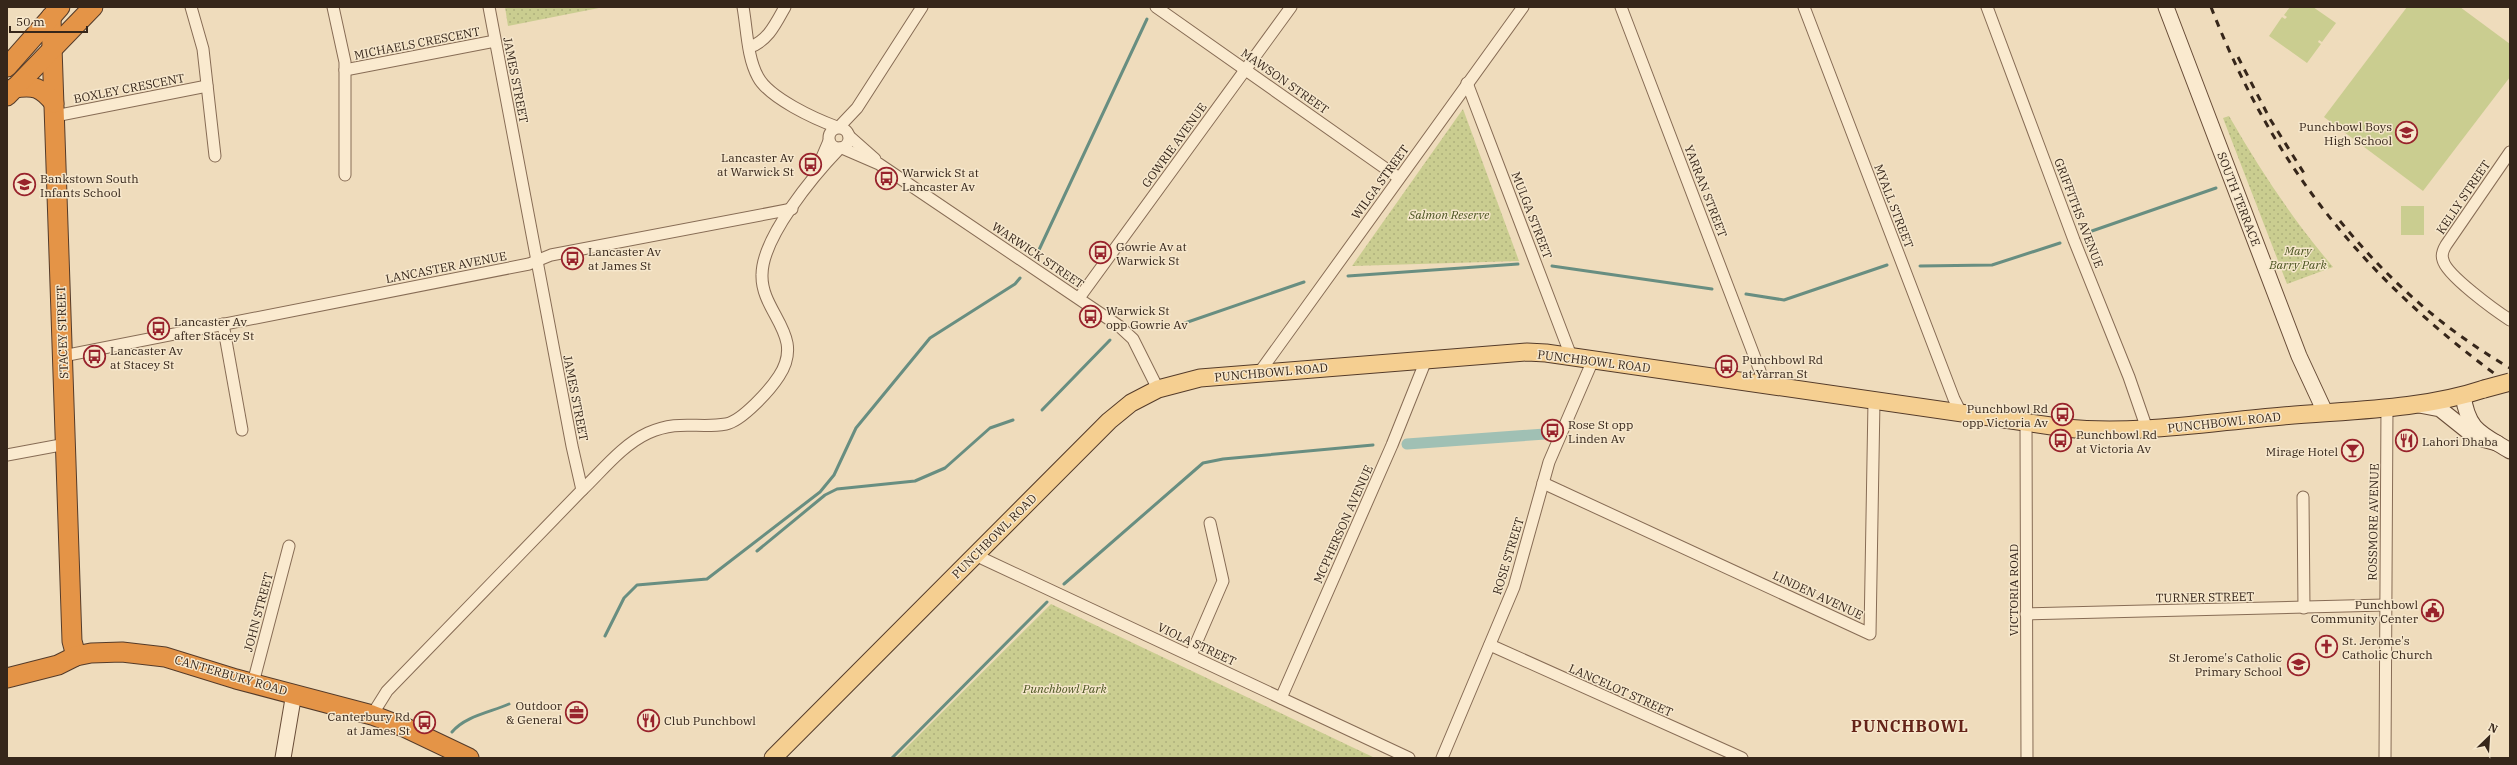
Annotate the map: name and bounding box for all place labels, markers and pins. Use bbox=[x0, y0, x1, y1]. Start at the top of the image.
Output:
place label: Punchbowl Boys High School bbox=[2299, 119, 2392, 148]
school or university icon: Punchbowl Boys High School bbox=[2394, 120, 2420, 146]
place label: Lancaster Av at Warwick St bbox=[717, 150, 795, 179]
bus stop icon: Lancaster Av at Warwick St bbox=[797, 151, 823, 177]
place label: Warwick St at Lancaster Av bbox=[902, 165, 979, 194]
bus stop icon: Warwick St at Lancaster Av bbox=[874, 166, 900, 192]
place label: Bankstown South Infants School bbox=[40, 171, 139, 200]
school or university icon: Bankstown South Infants School bbox=[11, 172, 37, 198]
place label: Gowrie Av at Warwick St bbox=[1116, 239, 1187, 268]
bus stop icon: Gowrie Av at Warwick St bbox=[1088, 240, 1114, 266]
place label: Lancaster Av at James St bbox=[588, 244, 662, 273]
bus stop icon: Lancaster Av at James St bbox=[559, 245, 585, 271]
place label: Warwick St opp Gowrie Av bbox=[1106, 303, 1188, 332]
bus stop icon: Warwick St opp Gowrie Av bbox=[1077, 304, 1103, 330]
place label: Lancaster Av after Stacey St bbox=[174, 314, 254, 343]
bus stop icon: Lancaster Av after Stacey St bbox=[145, 315, 171, 341]
place label: Lancaster Av at Stacey St bbox=[110, 343, 184, 372]
bus stop icon: Lancaster Av at Stacey St bbox=[81, 344, 107, 370]
place label: Punchbowl Rd at Yarran St bbox=[1742, 352, 1823, 381]
bus stop icon: Punchbowl Rd at Yarran St bbox=[1714, 353, 1740, 379]
place label: Punchbowl Rd opp Victoria Av bbox=[1962, 401, 2049, 430]
bus stop icon: Punchbowl Rd opp Victoria Av bbox=[2050, 402, 2076, 428]
place label: Rose St opp Linden Av bbox=[1568, 417, 1633, 446]
bus stop icon: Rose St opp Linden Av bbox=[1540, 418, 1566, 444]
place label: Punchbowl Rd at Victoria Av bbox=[2076, 427, 2157, 456]
bus stop icon: Punchbowl Rd at Victoria Av bbox=[2047, 428, 2073, 454]
restaurant icon: Lahori Dhaba bbox=[2394, 428, 2420, 454]
place label: Lahori Dhaba bbox=[2422, 434, 2499, 449]
bar icon: Mirage Hotel bbox=[2340, 438, 2366, 464]
place label: Mirage Hotel bbox=[2266, 444, 2338, 459]
place label: Punchbowl Community Center bbox=[2311, 597, 2419, 626]
public building icon: Punchbowl Community Center bbox=[2420, 598, 2446, 624]
place label: St. Jerome's Catholic Church bbox=[2342, 633, 2433, 662]
church icon: St. Jerome's Catholic Church bbox=[2314, 634, 2340, 660]
place label: St Jerome's Catholic Primary School bbox=[2169, 650, 2282, 679]
school or university icon: St Jerome's Catholic Primary School bbox=[2285, 651, 2311, 677]
place label: Outdoor & General bbox=[506, 698, 563, 727]
office icon: Outdoor & General bbox=[564, 699, 590, 725]
restaurant icon: Club Punchbowl bbox=[636, 707, 662, 733]
place label: Canterbury Rd at James St bbox=[327, 709, 410, 738]
bus stop icon: Canterbury Rd at James St bbox=[412, 710, 438, 736]
place label: Club Punchbowl bbox=[664, 713, 756, 728]

